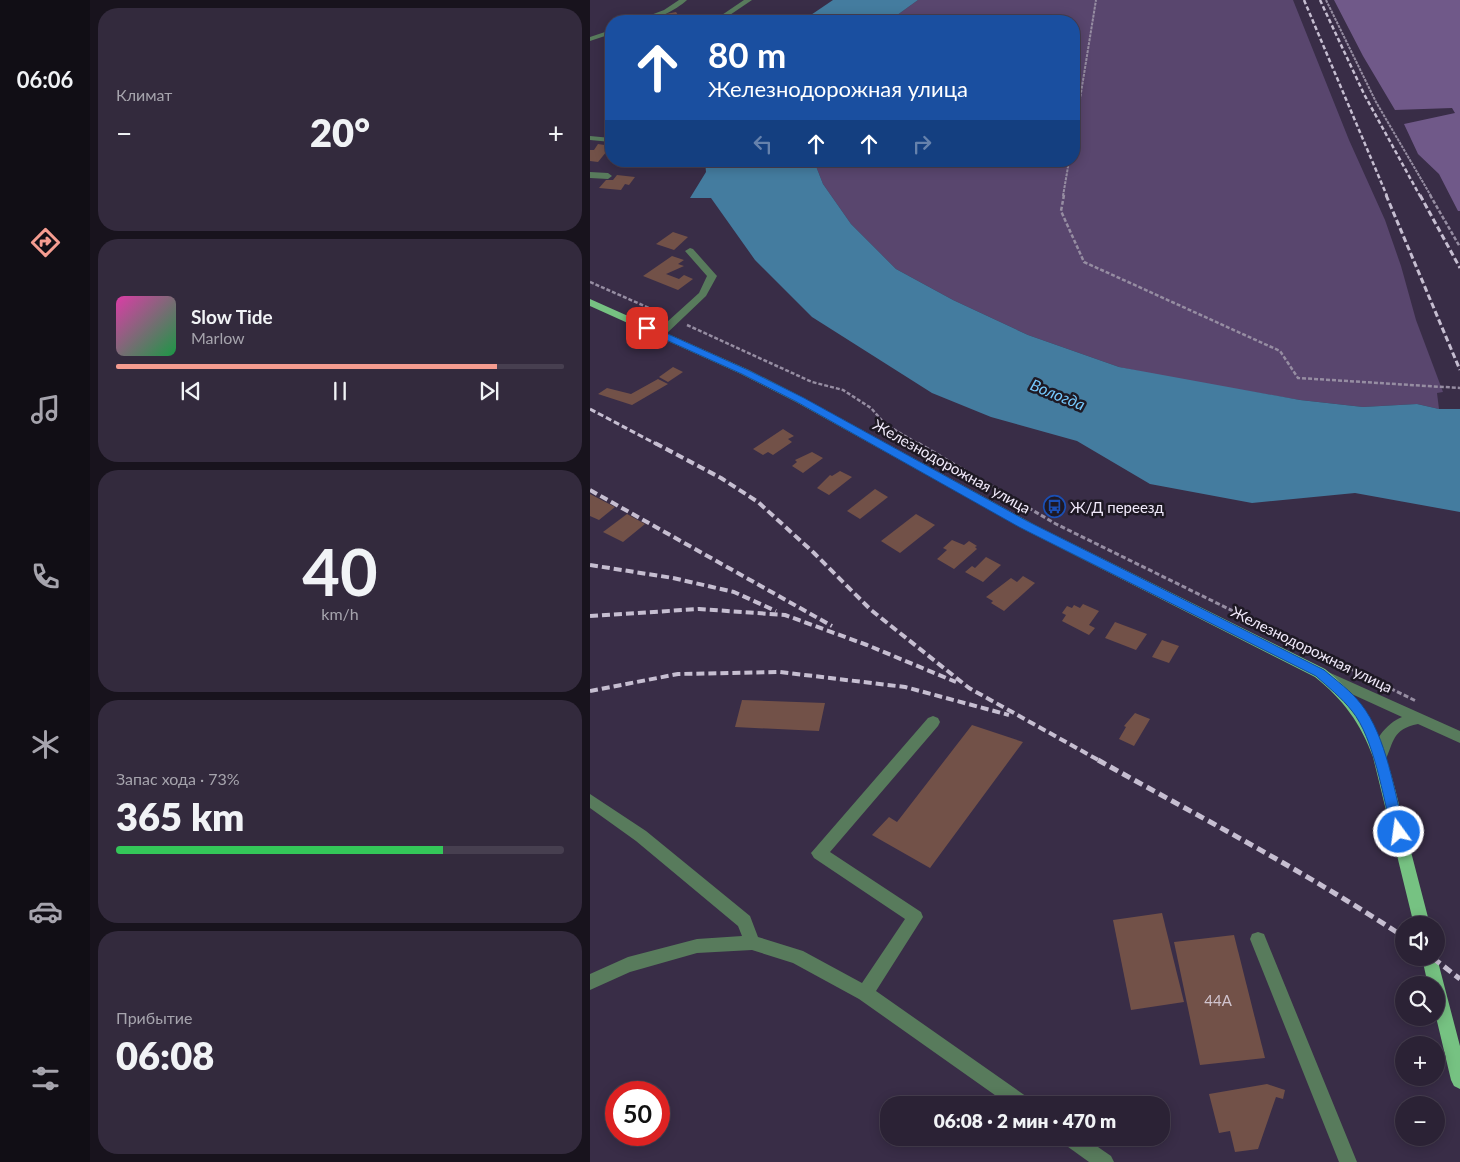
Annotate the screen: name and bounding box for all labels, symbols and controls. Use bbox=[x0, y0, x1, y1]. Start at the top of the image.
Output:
text: 80 m bbox=[708, 33, 786, 75]
icon: ahead bbox=[625, 35, 690, 100]
text: 06:06 bbox=[17, 66, 73, 93]
text: Железнодорожная улица bbox=[708, 75, 968, 102]
text: Климат bbox=[116, 85, 172, 104]
text: 20° bbox=[310, 109, 370, 155]
text: − bbox=[116, 116, 132, 150]
text: + bbox=[548, 116, 564, 150]
icon: left bbox=[749, 130, 777, 158]
icon: ahead bbox=[802, 130, 830, 158]
icon: ahead bbox=[855, 130, 883, 158]
icon: right bbox=[908, 130, 936, 158]
icon: directions bbox=[28, 225, 63, 260]
text: Slow Tide bbox=[191, 305, 273, 328]
pin bbox=[626, 307, 668, 349]
icon: arrive bbox=[633, 314, 661, 342]
text: Marlow bbox=[191, 328, 245, 347]
water label: Вологда bbox=[1028, 374, 1088, 414]
icon: previous bbox=[177, 377, 205, 405]
icon: pause bbox=[326, 377, 354, 405]
icon: next bbox=[475, 377, 503, 405]
icon: music bbox=[28, 392, 63, 427]
street label: Железнодорожная улица bbox=[870, 415, 1034, 517]
bus stop icon: Ж/Д переезд bbox=[1042, 495, 1066, 519]
place label: Ж/Д переезд bbox=[1070, 498, 1164, 516]
text: 40 bbox=[302, 532, 378, 610]
icon: phone bbox=[28, 559, 63, 594]
street label: Железнодорожная улица bbox=[1228, 602, 1396, 696]
text: km/h bbox=[321, 604, 359, 623]
icon: climate bbox=[28, 727, 63, 762]
text: Запас хода · 73% bbox=[116, 769, 240, 788]
text: 365 km bbox=[116, 793, 244, 839]
position arrow bbox=[1372, 805, 1424, 857]
icon: car bbox=[28, 894, 63, 929]
map controls bbox=[1395, 916, 1445, 1146]
button: sound bbox=[1395, 916, 1445, 966]
button: search bbox=[1395, 976, 1445, 1026]
house number: 44А bbox=[1204, 991, 1233, 1009]
text: Прибытие bbox=[116, 1008, 192, 1027]
text: 06:08 bbox=[116, 1032, 214, 1078]
button: + bbox=[1395, 1036, 1445, 1086]
icon: filters bbox=[28, 1061, 63, 1096]
speed limit sign: 50 bbox=[605, 1081, 670, 1146]
button: − bbox=[1395, 1096, 1445, 1146]
text: 06:08 · 2 мин · 470 m bbox=[934, 1109, 1116, 1132]

